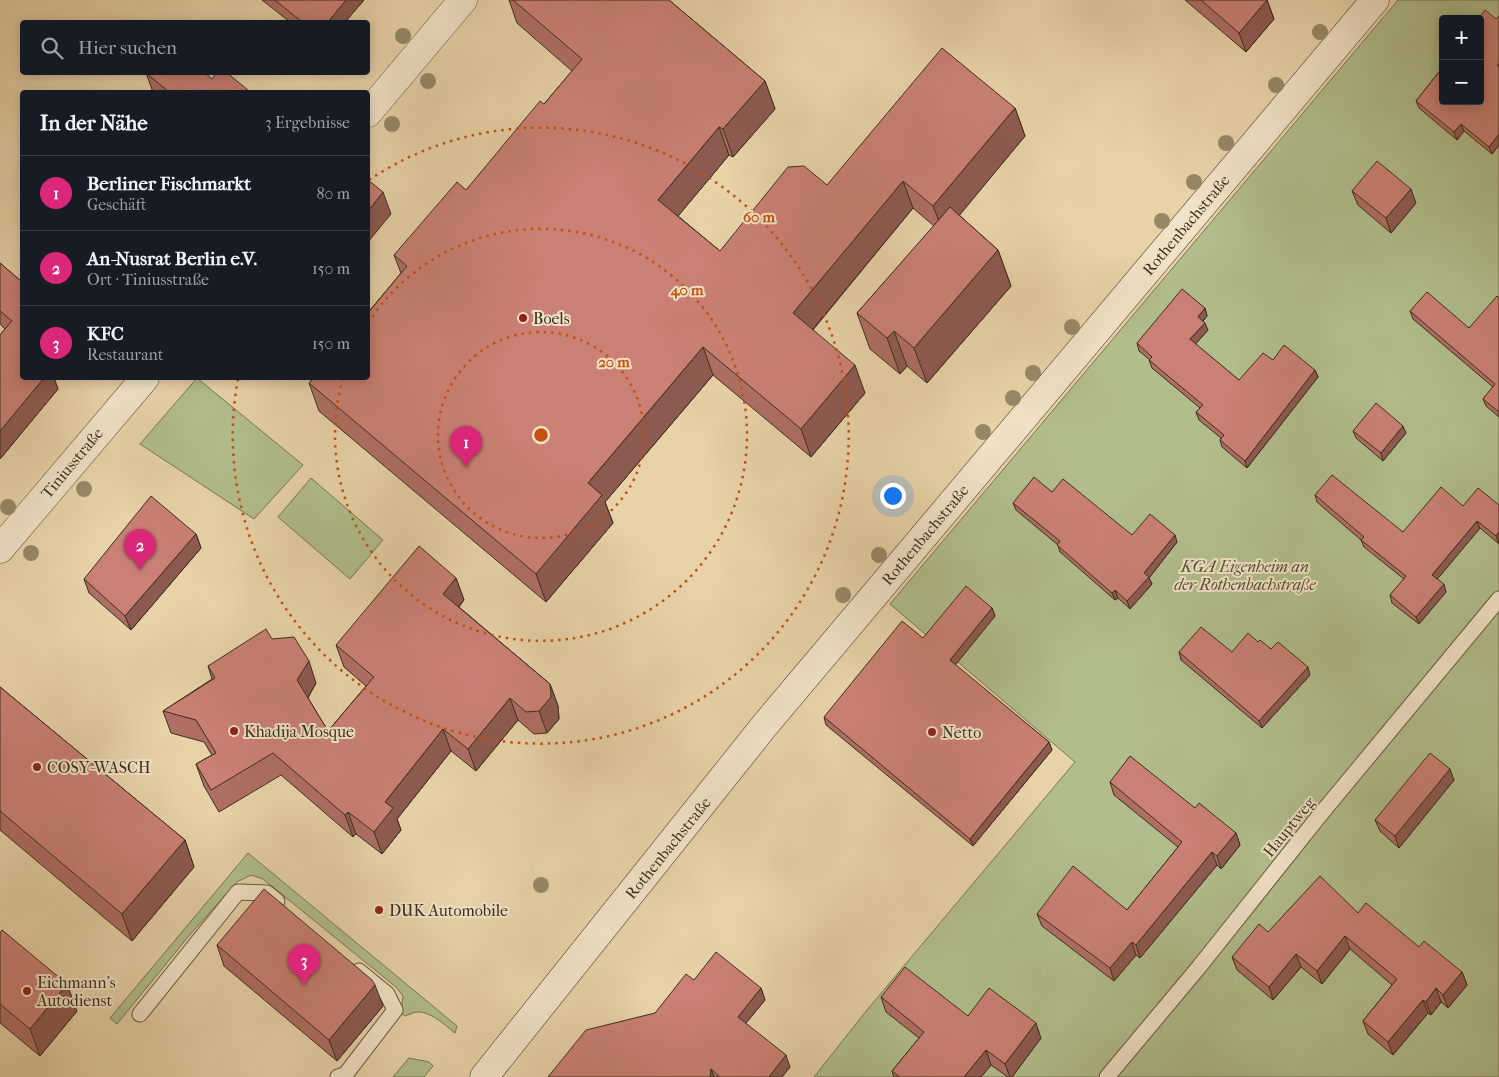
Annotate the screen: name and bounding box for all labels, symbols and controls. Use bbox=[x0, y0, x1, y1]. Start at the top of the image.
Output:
map controls bbox=[1439, 15, 1484, 105]
button: + bbox=[1439, 15, 1484, 60]
search box bbox=[20, 20, 370, 75]
icon: search bbox=[38, 34, 66, 62]
text: Hier suchen bbox=[78, 37, 177, 59]
button: − bbox=[1439, 60, 1484, 105]
text: In der Nähe bbox=[40, 111, 148, 135]
text: 3 Ergebnisse bbox=[265, 113, 350, 132]
street label: Rothenbachstraße bbox=[1138, 171, 1234, 279]
text: Berliner Fischmarkt bbox=[87, 173, 251, 195]
text: 1 bbox=[53, 184, 59, 203]
text: 80 m bbox=[316, 184, 350, 203]
text: Geschäft bbox=[87, 195, 147, 214]
text: 60 m bbox=[743, 208, 776, 226]
text: An-Nusrat Berlin e.V. bbox=[87, 248, 257, 270]
text: 2 bbox=[52, 259, 60, 278]
text: 150 m bbox=[312, 259, 350, 278]
text: Ort · Tiniusstraße bbox=[87, 270, 209, 289]
text: 40 m bbox=[670, 281, 704, 299]
place label: Boels bbox=[533, 309, 570, 328]
marker: Boels bbox=[517, 312, 529, 324]
text: KFC bbox=[87, 323, 124, 345]
text: 3 bbox=[53, 334, 59, 353]
text: 150 m bbox=[312, 334, 350, 353]
text: Restaurant bbox=[87, 345, 163, 364]
text: 20 m bbox=[598, 353, 630, 371]
street label: Tiniusstraße bbox=[37, 424, 107, 502]
pin: 1 bbox=[450, 426, 482, 467]
centre of rings bbox=[532, 426, 550, 444]
street label: Rothenbachstraße bbox=[877, 481, 973, 589]
your location bbox=[880, 483, 906, 509]
pin: 2 bbox=[124, 529, 156, 570]
park label: KGA Eigenheim an der Rothenbachstraße bbox=[1174, 557, 1316, 594]
place label: Khadija Mosque bbox=[244, 722, 354, 741]
place label: Netto bbox=[942, 723, 981, 742]
marker: Khadija Mosque bbox=[228, 725, 240, 737]
marker: Netto bbox=[926, 726, 938, 738]
place label: COSY-WASCH bbox=[47, 758, 151, 777]
marker: COSY-WASCH bbox=[31, 761, 43, 773]
street label: Rothenbachstraße bbox=[621, 793, 715, 903]
street label: Hauptweg bbox=[1259, 793, 1319, 861]
place label: DUK Automobile bbox=[389, 901, 508, 920]
marker: DUK Automobile bbox=[373, 904, 385, 916]
pin: 3 bbox=[288, 944, 320, 985]
place label: Eichmann's Autodienst bbox=[36, 973, 116, 1010]
marker: Eichmann's Autodienst bbox=[21, 985, 33, 997]

